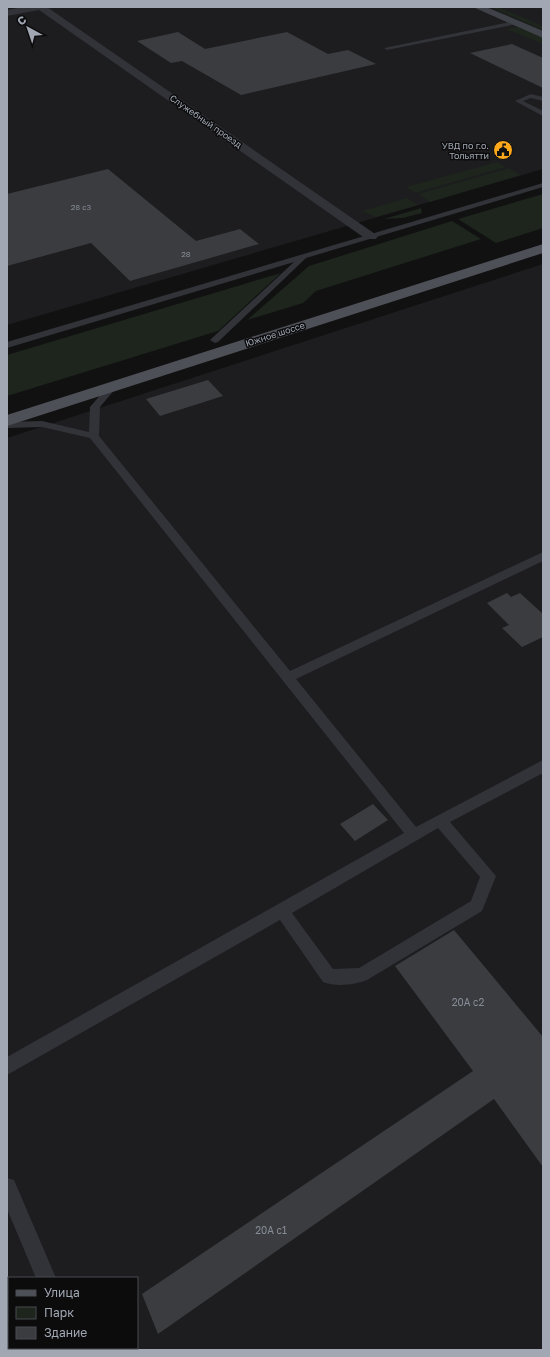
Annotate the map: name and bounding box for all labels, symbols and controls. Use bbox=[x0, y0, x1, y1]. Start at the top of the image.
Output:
north arrow bbox=[8, 8, 48, 48]
text: С bbox=[14, 12, 29, 27]
street label: Служебный проезд bbox=[168, 92, 245, 150]
public building icon: УВД по г.о. Тольятти bbox=[492, 139, 514, 161]
place label: УВД по г.о. Тольятти bbox=[442, 140, 489, 161]
house number: 28 с3 bbox=[71, 202, 92, 212]
house number: 28 bbox=[181, 249, 191, 259]
street label: Южное шоссе bbox=[244, 319, 306, 349]
house number: 20А с2 bbox=[452, 996, 484, 1008]
house number: 20А с1 bbox=[255, 1224, 287, 1236]
legend bbox=[8, 1277, 138, 1349]
text: Улица bbox=[44, 1285, 80, 1300]
text: Парк bbox=[44, 1305, 74, 1320]
text: Здание bbox=[44, 1325, 87, 1340]

